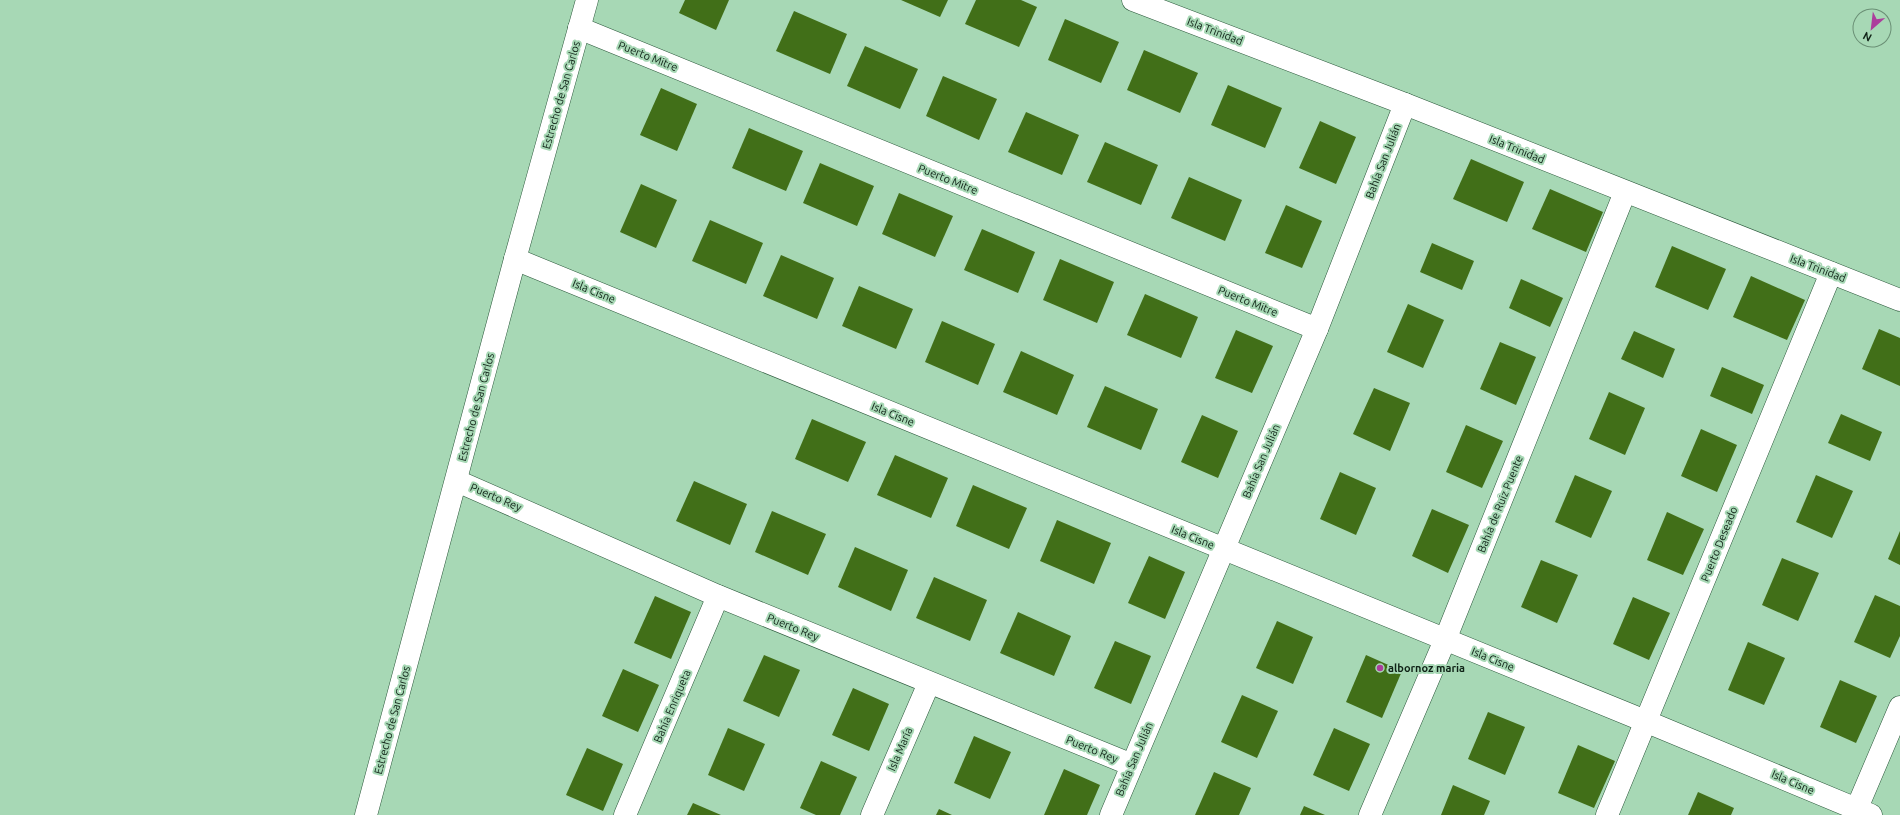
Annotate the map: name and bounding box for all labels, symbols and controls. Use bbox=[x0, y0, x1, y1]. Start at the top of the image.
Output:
north arrow bbox=[1852, 8, 1892, 48]
street label: Isla Trinidad bbox=[1185, 15, 1245, 47]
text: N bbox=[1861, 30, 1874, 44]
street label: Estrecho de San Carlos bbox=[540, 39, 582, 150]
street label: Puerto Mitre bbox=[616, 39, 680, 73]
street label: Bahía San Julián bbox=[1363, 122, 1403, 200]
street label: Isla Trinidad bbox=[1488, 132, 1546, 166]
street label: Puerto Mitre bbox=[916, 162, 980, 196]
street label: Isla Trinidad bbox=[1788, 252, 1848, 284]
street label: Isla Cisne bbox=[571, 277, 617, 305]
street label: Puerto Mitre bbox=[1216, 284, 1280, 318]
street label: Estrecho de San Carlos bbox=[456, 351, 496, 463]
street label: Isla Cisne bbox=[870, 400, 916, 428]
street label: Bahía San Julián bbox=[1240, 422, 1282, 500]
street label: Bahía de Ruiz Puente bbox=[1475, 454, 1525, 554]
street label: Puerto Rey bbox=[469, 481, 524, 513]
street label: Puerto Deseado bbox=[1699, 505, 1739, 583]
street label: Isla Cisne bbox=[1170, 523, 1216, 551]
street label: Puerto Rey bbox=[765, 611, 821, 643]
street label: Isla Cisne bbox=[1470, 645, 1516, 673]
place label: albornoz maria bbox=[1388, 662, 1465, 674]
marker: albornoz maria bbox=[1375, 663, 1385, 673]
street label: Estrecho de San Carlos bbox=[372, 664, 412, 776]
street label: Bahía Enriqueta bbox=[651, 668, 693, 744]
street label: Bahía San Julián bbox=[1113, 720, 1155, 798]
street label: Isla María bbox=[885, 725, 915, 773]
street label: Puerto Rey bbox=[1064, 733, 1120, 765]
street label: Isla Cisne bbox=[1770, 768, 1816, 796]

